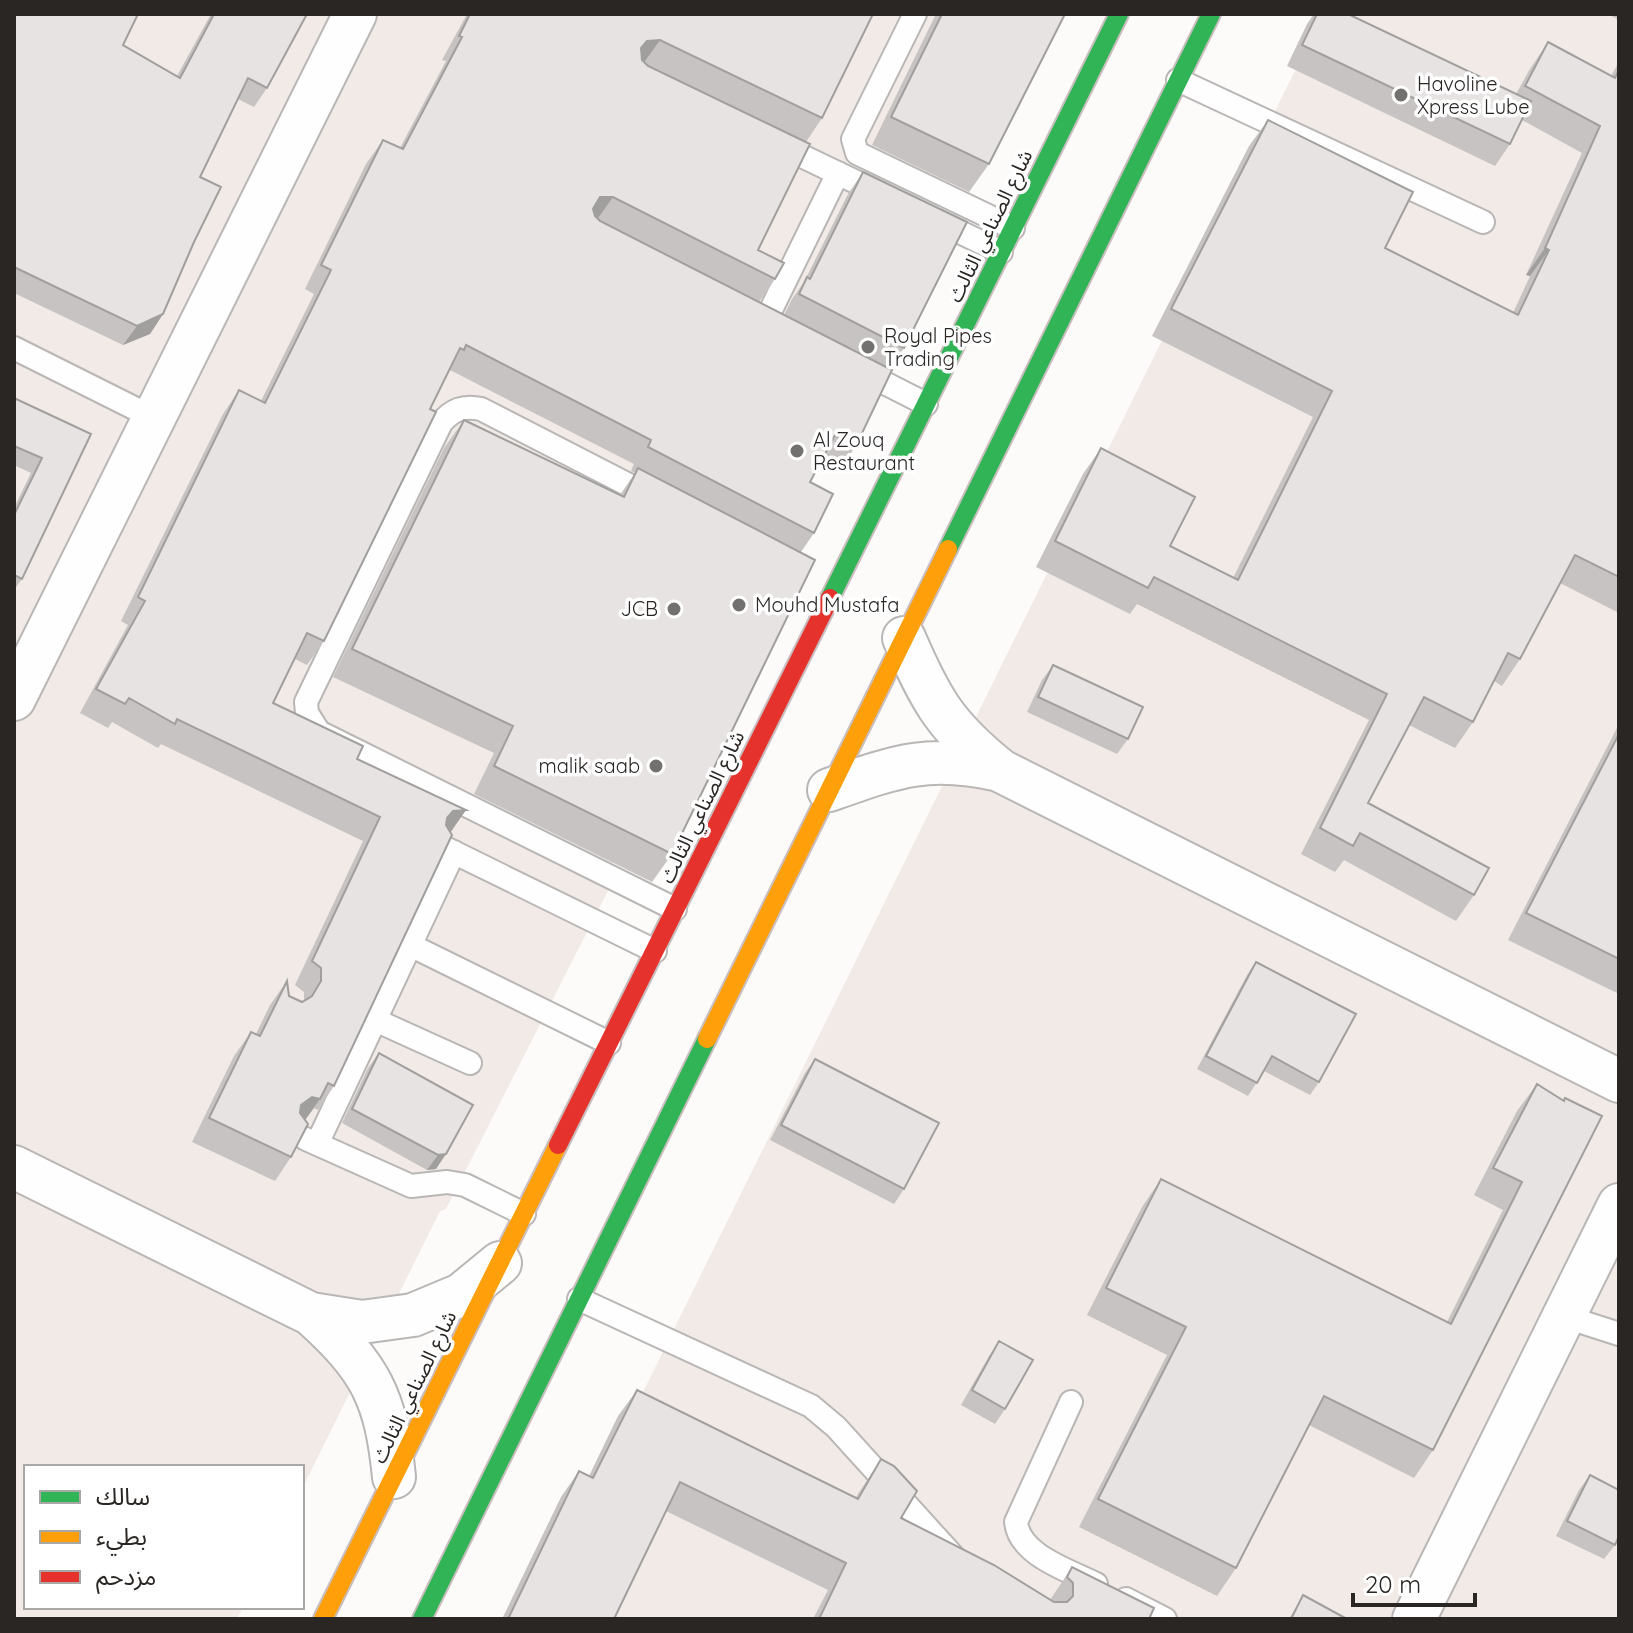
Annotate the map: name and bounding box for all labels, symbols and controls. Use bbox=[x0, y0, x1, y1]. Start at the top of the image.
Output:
place label: Havoline Xpress Lube bbox=[1417, 71, 1529, 119]
marker: Havoline Xpress Lube bbox=[1392, 86, 1410, 104]
street label: شارع الصناعي الثالث bbox=[942, 145, 1041, 308]
place label: Royal Pipes Trading bbox=[884, 323, 992, 371]
marker: Royal Pipes Trading bbox=[859, 338, 877, 356]
place label: Al Zouq Restaurant bbox=[813, 427, 915, 475]
marker: Al Zouq Restaurant bbox=[788, 442, 806, 460]
place label: Mouhd Mustafa bbox=[755, 592, 899, 617]
place label: JCB bbox=[620, 596, 658, 621]
marker: Mouhd Mustafa bbox=[730, 596, 748, 614]
marker: JCB bbox=[665, 600, 683, 618]
street label: شارع الصناعي الثالث bbox=[654, 726, 753, 889]
place label: malik saab bbox=[539, 753, 640, 778]
marker: malik saab bbox=[647, 757, 665, 775]
street label: شارع الصناعي الثالث bbox=[366, 1306, 465, 1469]
legend bbox=[24, 1465, 304, 1609]
text: سالك bbox=[96, 1481, 150, 1511]
text: بطيء bbox=[96, 1521, 147, 1556]
scale bar bbox=[1353, 1557, 1475, 1607]
text: مزدحم bbox=[96, 1561, 156, 1594]
text: 20 m bbox=[1365, 1569, 1421, 1599]

